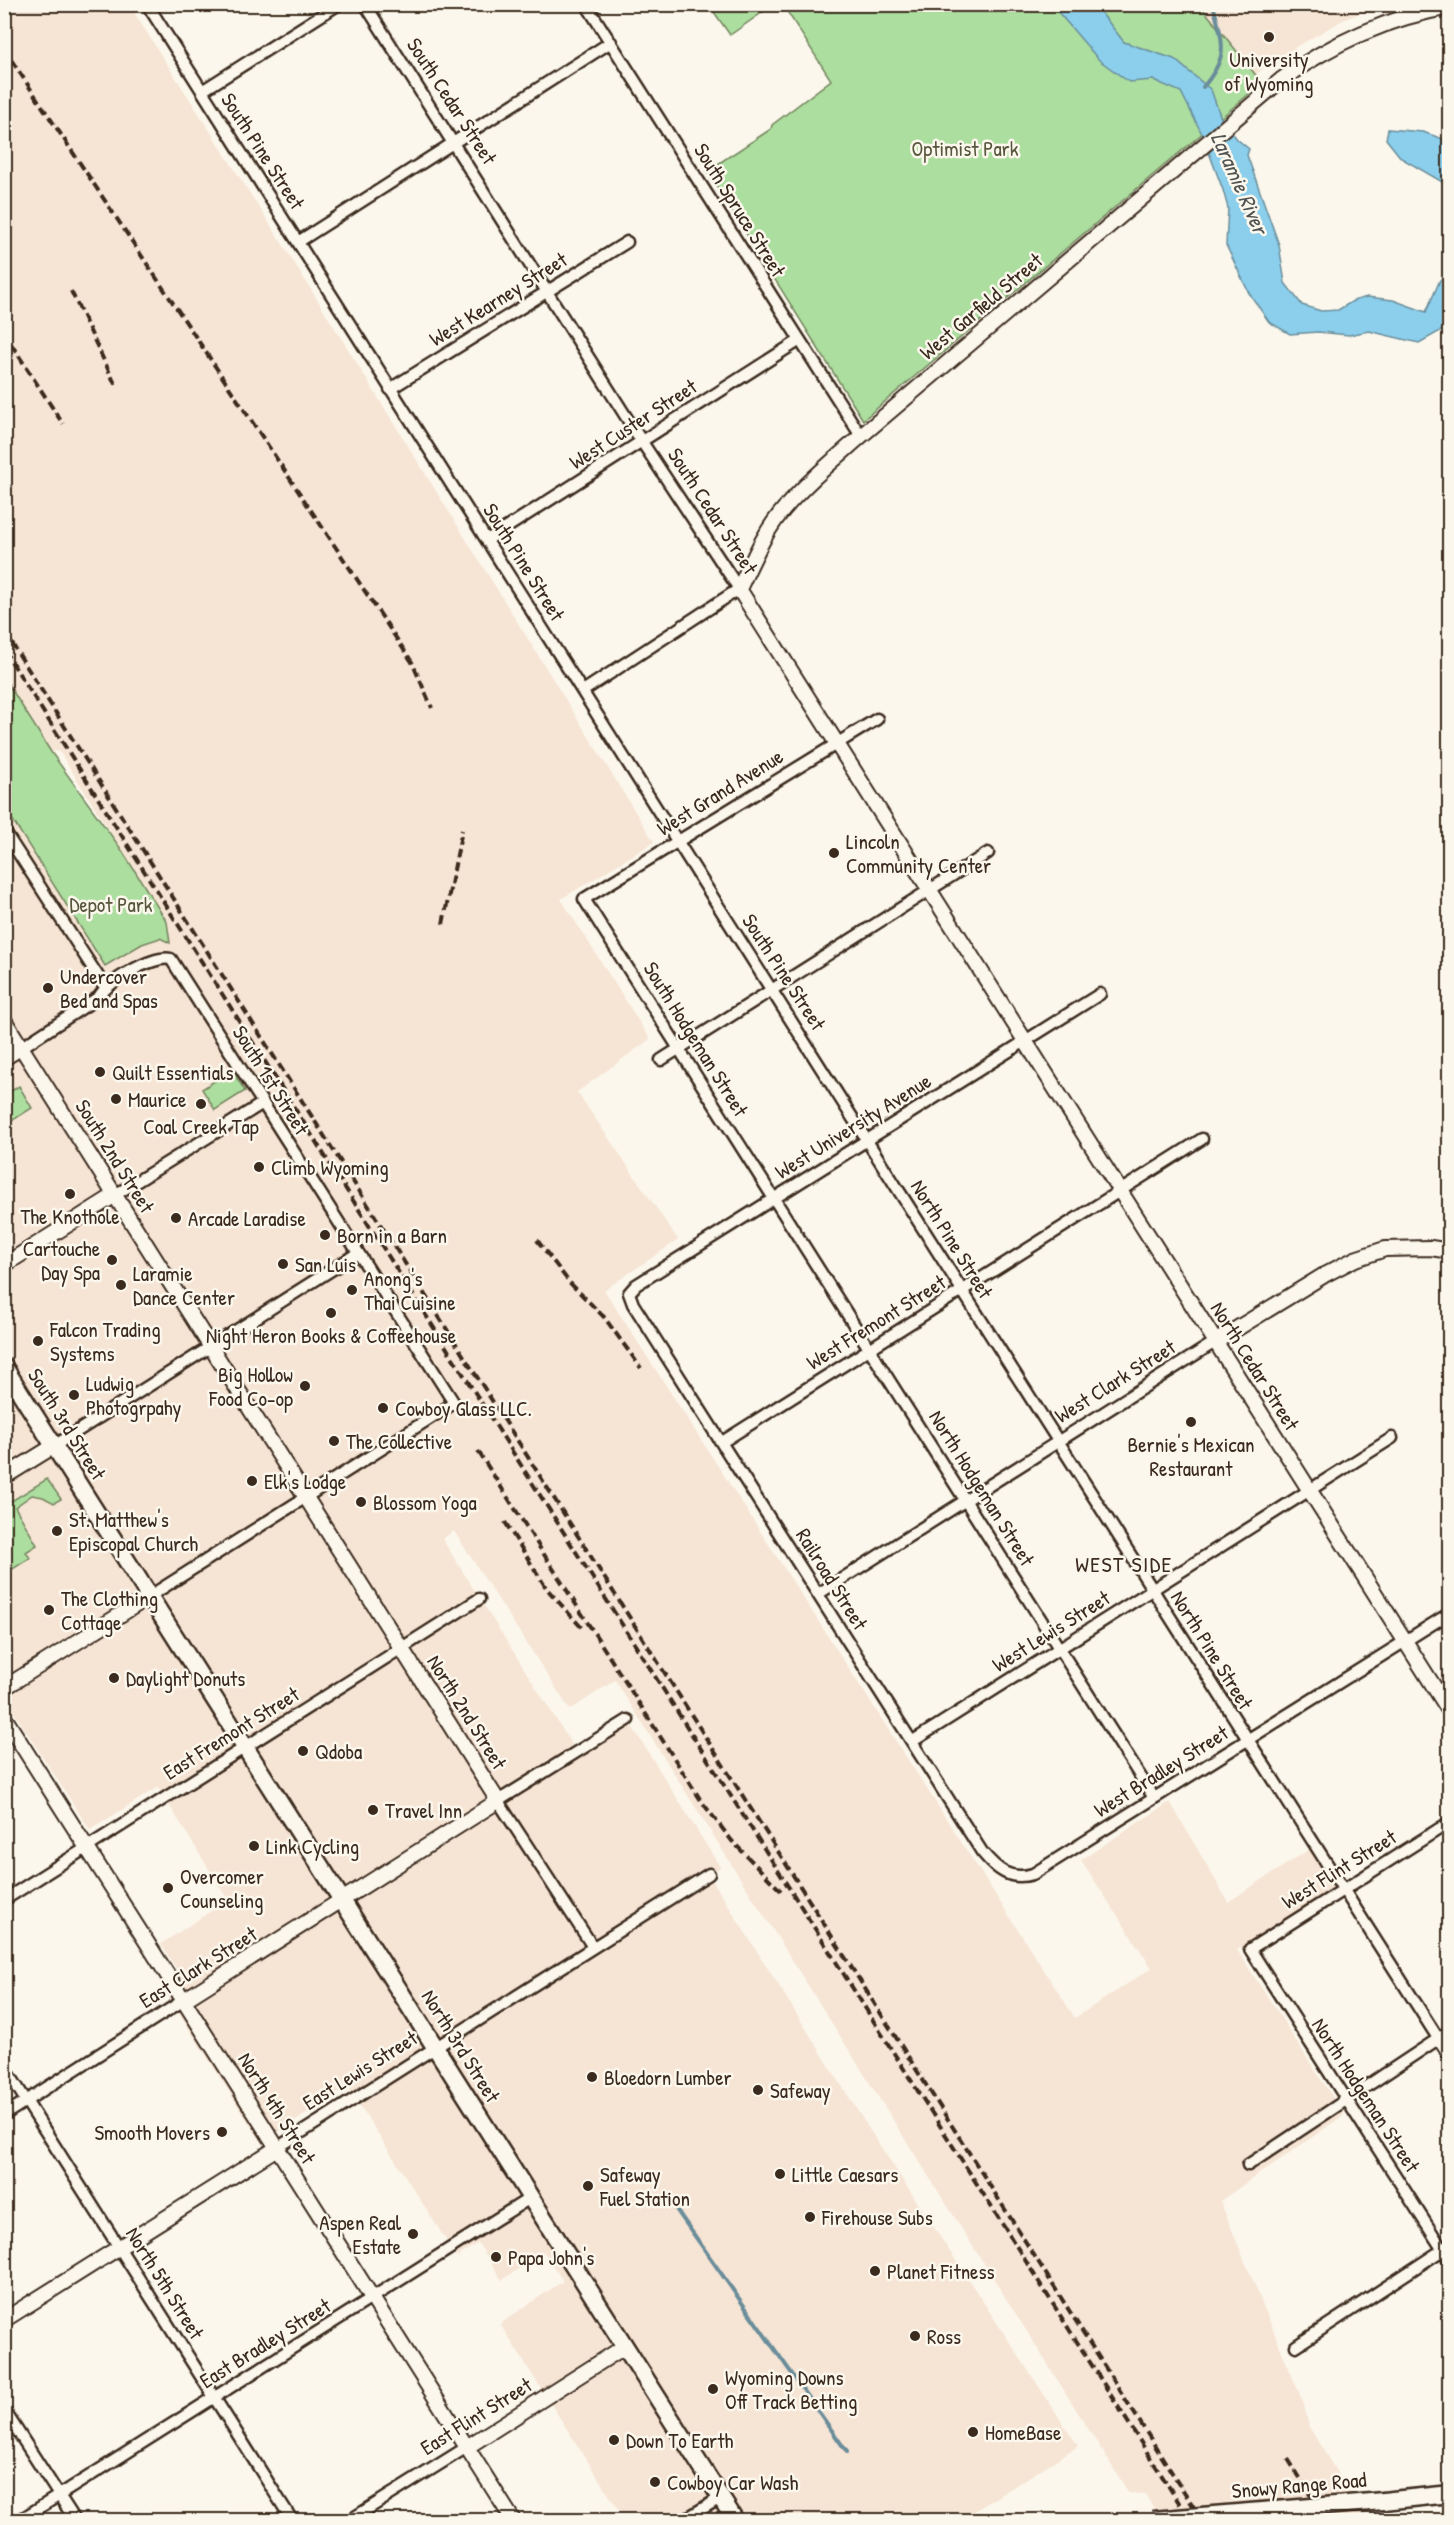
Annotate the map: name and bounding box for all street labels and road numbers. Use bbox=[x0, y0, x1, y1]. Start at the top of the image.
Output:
street label: South Cedar Street bbox=[400, 32, 504, 171]
street label: South Pine Street bbox=[214, 87, 312, 216]
street label: South Spruce Street bbox=[687, 138, 793, 283]
street label: West Kearney Street bbox=[424, 245, 573, 353]
street label: West Garfield Street bbox=[913, 246, 1049, 366]
street label: West Custer Street bbox=[564, 371, 703, 476]
street label: South Cedar Street bbox=[661, 442, 765, 581]
street label: South Pine Street bbox=[476, 498, 572, 627]
street label: West Grand Avenue bbox=[651, 742, 789, 842]
street label: South Pine Street bbox=[735, 908, 833, 1037]
street label: South Hodgeman Street bbox=[637, 956, 756, 1123]
street label: South 1st Street bbox=[226, 1020, 317, 1141]
street label: West University Avenue bbox=[769, 1066, 937, 1186]
street label: South 2nd Street bbox=[69, 1094, 162, 1219]
street label: North Pine Street bbox=[904, 1174, 1000, 1305]
street label: West Fremont Street bbox=[801, 1267, 952, 1376]
street label: North Cedar Street bbox=[1204, 1296, 1307, 1437]
street label: West Clark Street bbox=[1049, 1332, 1182, 1430]
street label: South 3rd Street bbox=[21, 1363, 113, 1486]
street label: North Hodgeman Street bbox=[922, 1405, 1042, 1572]
street label: Railroad Street bbox=[789, 1523, 875, 1636]
street label: West Lewis Street bbox=[987, 1583, 1116, 1679]
street label: North Pine Street bbox=[1164, 1585, 1260, 1716]
street label: North 2nd Street bbox=[420, 1649, 514, 1775]
street label: East Fremont Street bbox=[158, 1679, 305, 1786]
street label: West Bradley Street bbox=[1088, 1718, 1234, 1824]
street label: West Flint Street bbox=[1276, 1822, 1402, 1916]
street label: East Clark Street bbox=[134, 1919, 263, 2015]
street label: North 3rd Street bbox=[415, 1984, 508, 2109]
street label: North Hodgeman Street bbox=[1305, 2012, 1427, 2178]
street label: East Lewis Street bbox=[297, 2023, 423, 2117]
street label: North 4th Street bbox=[231, 2047, 323, 2170]
street label: North 5th Street bbox=[119, 2221, 211, 2345]
street label: East Bradley Street bbox=[194, 2291, 337, 2395]
street label: East Flint Street bbox=[415, 2370, 538, 2462]
street label: Snowy Range Road bbox=[1230, 2465, 1368, 2505]

